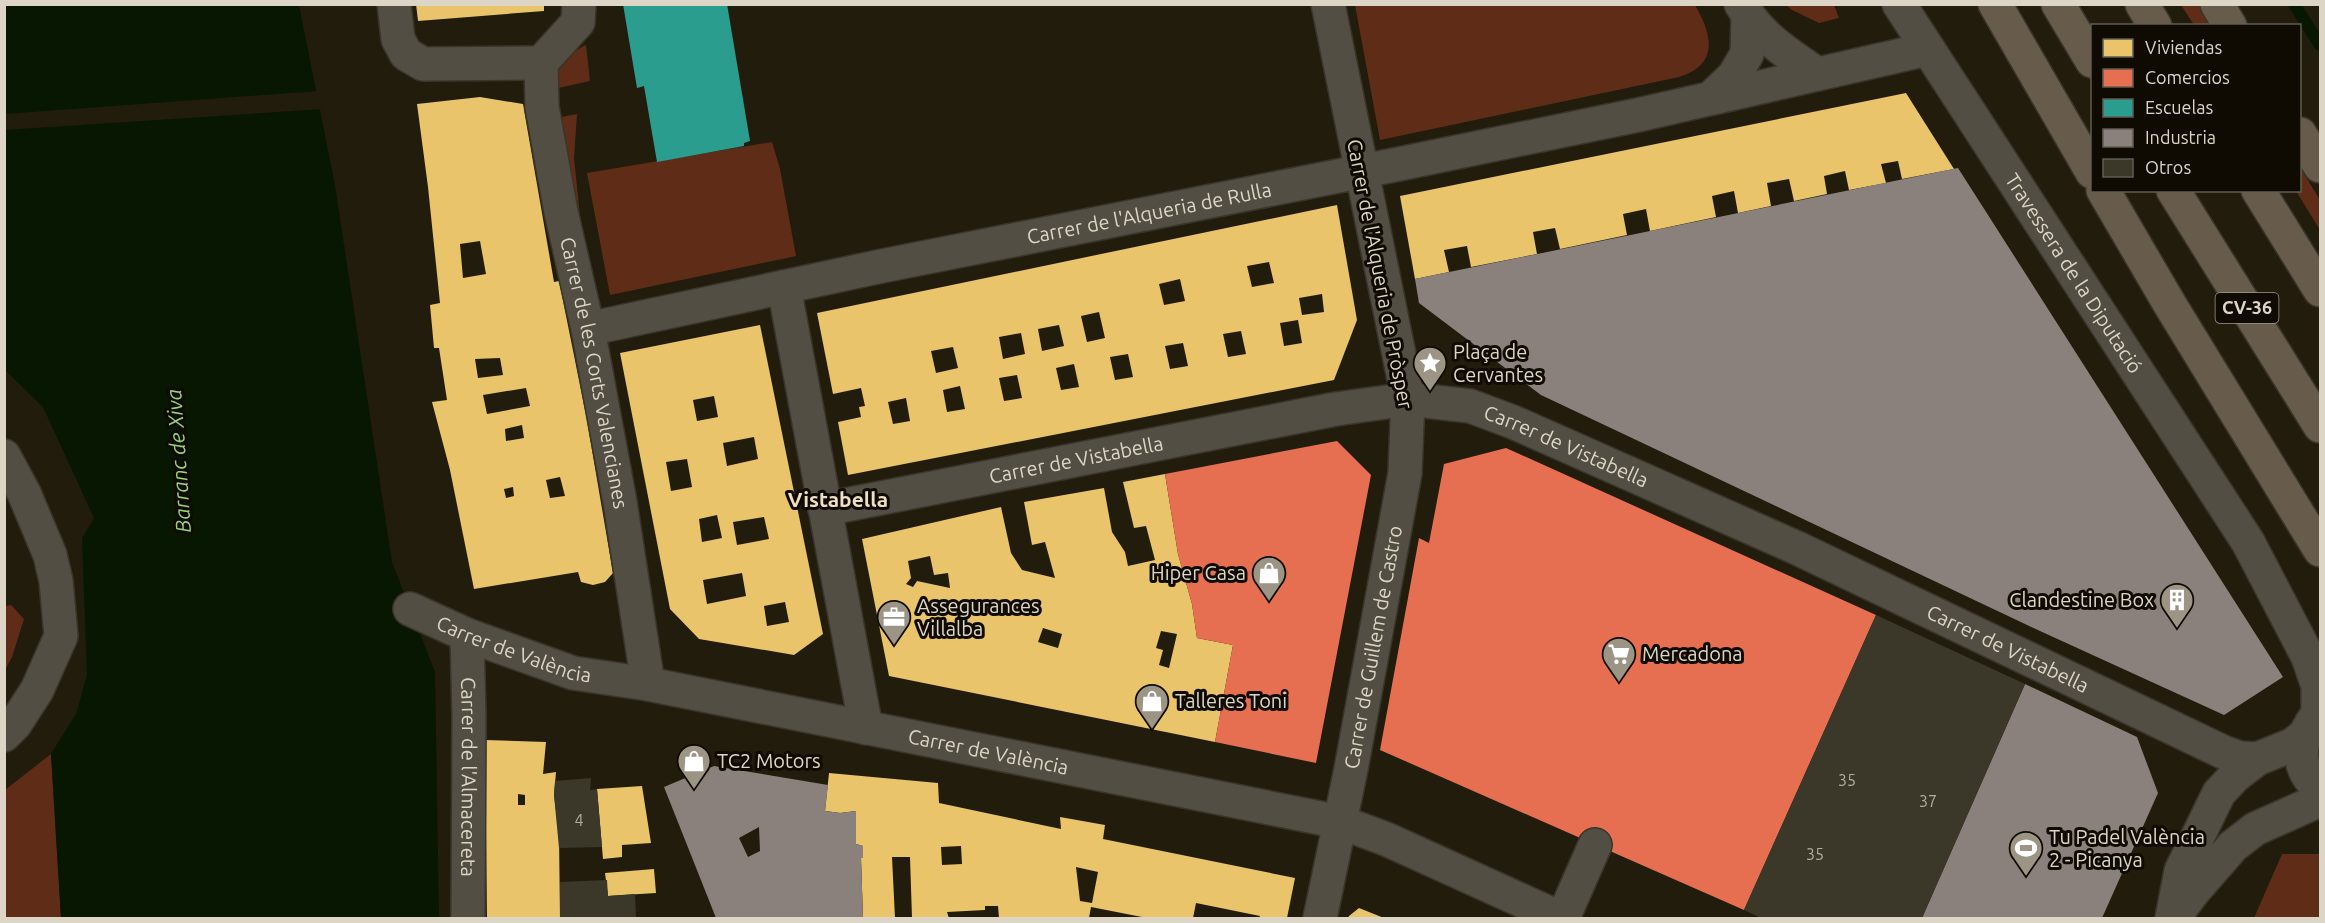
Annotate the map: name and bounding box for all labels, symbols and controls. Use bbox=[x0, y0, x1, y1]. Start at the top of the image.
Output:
legend bbox=[2091, 24, 2301, 192]
text: Viviendas bbox=[2145, 37, 2222, 57]
text: Comercios bbox=[2145, 67, 2230, 87]
text: Escuelas bbox=[2145, 97, 2213, 117]
text: Industria bbox=[2145, 127, 2216, 147]
street label: Carrer de l'Alqueria de Pròsper bbox=[1343, 137, 1418, 411]
text: Otros bbox=[2145, 157, 2191, 177]
street label: Travessera de la Diputació bbox=[2001, 169, 2147, 377]
street label: Carrer de l'Alqueria de Rulla bbox=[1025, 177, 1273, 248]
street label: Carrer de les Corts Valencianes bbox=[556, 235, 633, 510]
road number: CV-36 bbox=[2216, 293, 2278, 323]
place label: Plaça de Cervantes bbox=[1453, 340, 1543, 386]
place icon: Plaça de Cervantes bbox=[1412, 345, 1448, 392]
water label: Barranc de Xiva bbox=[161, 388, 195, 534]
street label: Carrer de Vistabella bbox=[1481, 400, 1652, 492]
street label: Carrer de Vistabella bbox=[987, 431, 1165, 488]
district label: Vistabella bbox=[788, 487, 888, 511]
street label: Carrer de Guillem de Castro bbox=[1339, 524, 1406, 771]
shop icon: Hiper Casa bbox=[1251, 555, 1287, 602]
place label: Hiper Casa bbox=[1151, 561, 1246, 584]
building icon: Clandestine Box bbox=[2159, 582, 2195, 629]
place label: Clandestine Box bbox=[2009, 588, 2154, 611]
place label: Assegurances Villalba bbox=[917, 594, 1040, 640]
office icon: Assegurances Villalba bbox=[876, 599, 912, 646]
street label: Carrer de Vistabella bbox=[1923, 600, 2093, 697]
street label: Carrer de València bbox=[433, 611, 593, 687]
supermarket icon: Mercadona bbox=[1601, 636, 1637, 683]
place label: Mercadona bbox=[1642, 642, 1743, 665]
street label: Carrer de l'Almacereta bbox=[457, 677, 481, 877]
shop icon: Talleres Toni bbox=[1134, 683, 1170, 730]
place label: Talleres Toni bbox=[1175, 689, 1287, 712]
street label: Carrer de València bbox=[906, 724, 1071, 779]
shop icon: TC2 Motors bbox=[676, 743, 712, 790]
place label: TC2 Motors bbox=[717, 749, 821, 772]
house number: 35 bbox=[1838, 771, 1856, 789]
house number: 37 bbox=[1919, 792, 1937, 810]
house number: 4 bbox=[574, 811, 584, 829]
place label: Tu Padel València 2 - Picanya bbox=[2049, 825, 2205, 871]
sports icon: Tu Padel València 2 - Picanya bbox=[2008, 830, 2044, 877]
house number: 35 bbox=[1806, 845, 1824, 863]

